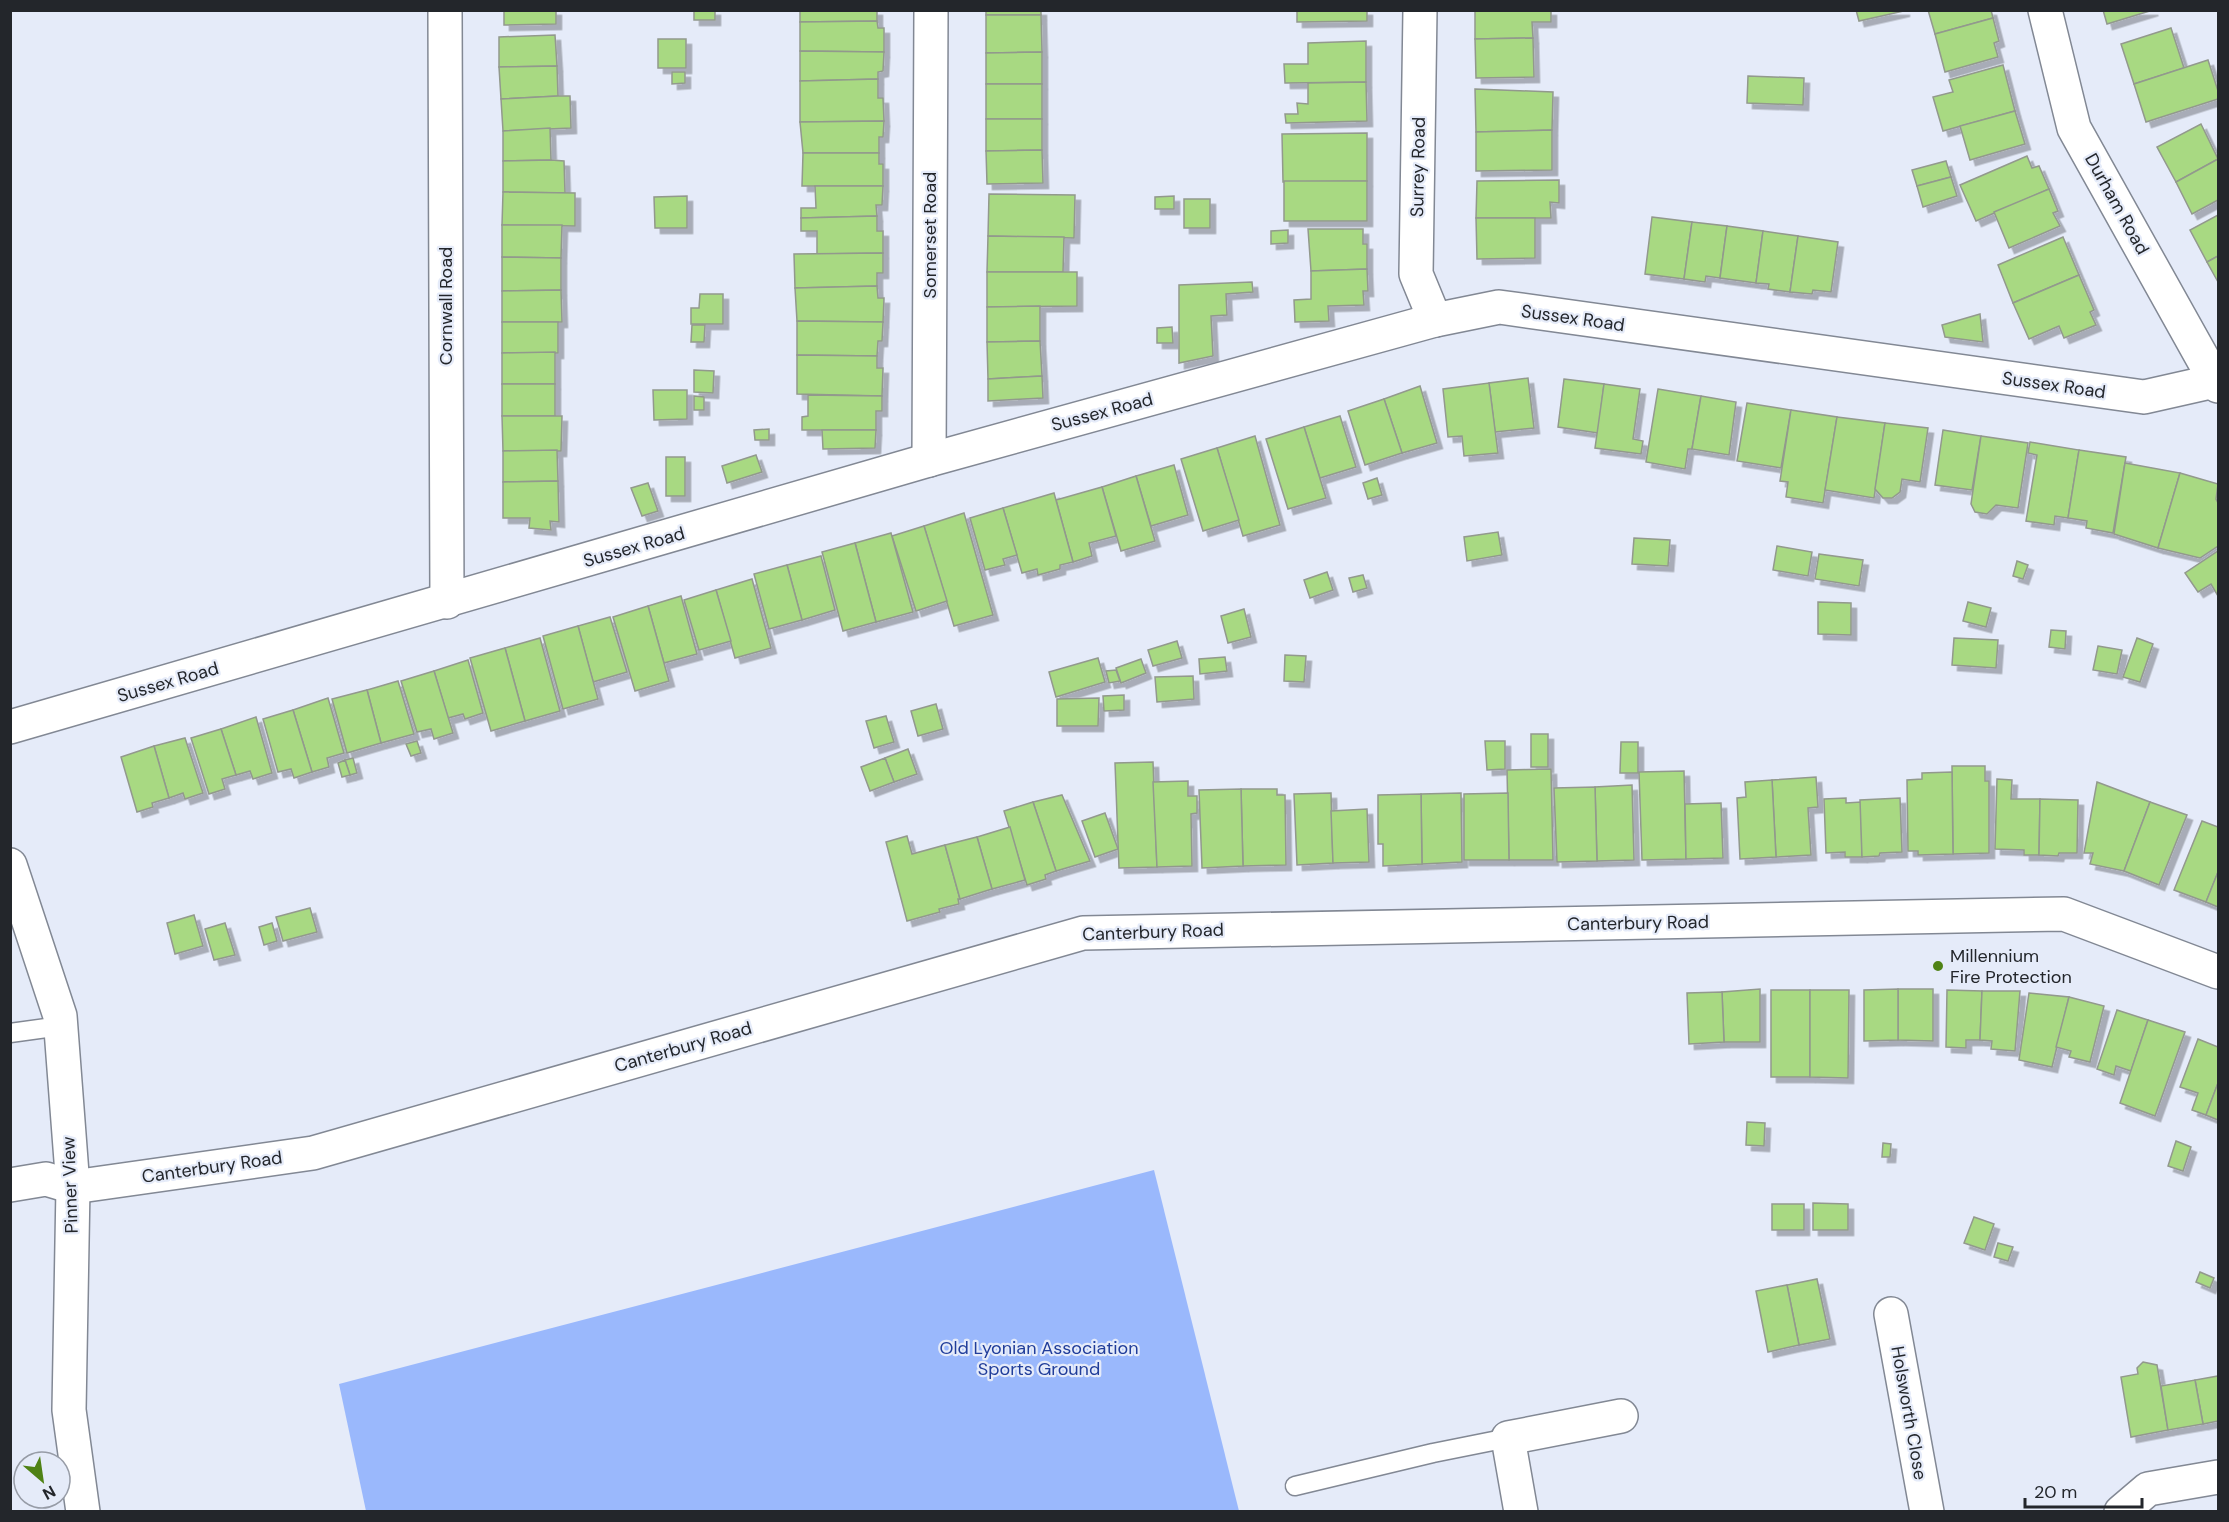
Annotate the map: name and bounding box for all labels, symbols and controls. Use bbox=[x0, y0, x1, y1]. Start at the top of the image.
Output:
street label: Surrey Road bbox=[1405, 117, 1431, 217]
street label: Durham Road bbox=[2079, 149, 2155, 259]
street label: Somerset Road bbox=[918, 172, 942, 298]
street label: Cornwall Road bbox=[434, 247, 458, 365]
street label: Sussex Road bbox=[1520, 299, 1626, 337]
street label: Sussex Road bbox=[2001, 366, 2107, 404]
street label: Sussex Road bbox=[1049, 387, 1155, 437]
street label: Sussex Road bbox=[581, 521, 687, 573]
street label: Sussex Road bbox=[115, 656, 221, 708]
street label: Canterbury Road bbox=[1567, 910, 1709, 936]
street label: Canterbury Road bbox=[1082, 918, 1224, 946]
place label: Millennium Fire Protection bbox=[1950, 944, 2072, 989]
marker: Millennium Fire Protection bbox=[1931, 959, 1945, 973]
street label: Canterbury Road bbox=[612, 1016, 754, 1078]
street label: Pinner View bbox=[56, 1136, 84, 1234]
street label: Canterbury Road bbox=[140, 1145, 284, 1189]
park label: Old Lyonian Association Sports Ground bbox=[939, 1336, 1139, 1381]
street label: Holsworth Close bbox=[1885, 1344, 1933, 1482]
north arrow bbox=[12, 1450, 72, 1510]
scale bar bbox=[2025, 1471, 2142, 1509]
text: 20 m bbox=[2034, 1480, 2077, 1504]
text: N bbox=[39, 1481, 59, 1505]

